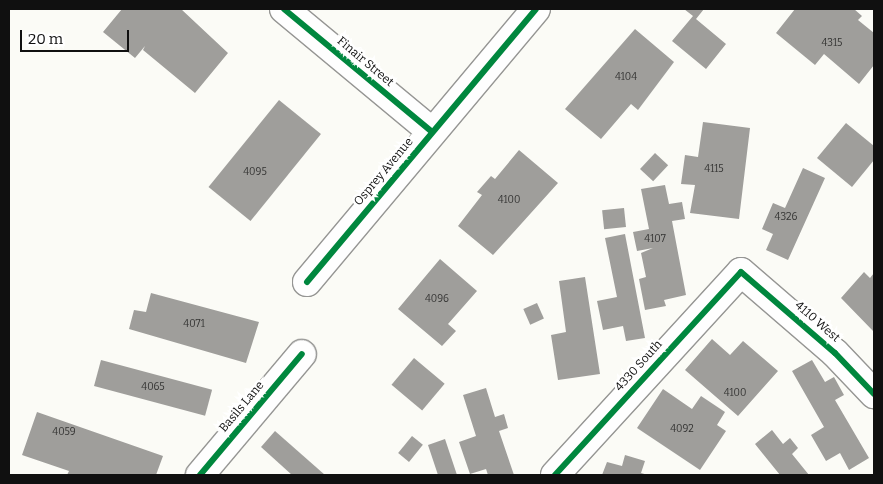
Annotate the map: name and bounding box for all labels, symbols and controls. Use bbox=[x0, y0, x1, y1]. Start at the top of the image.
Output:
scale bar bbox=[22, 20, 131, 52]
text: 20 m bbox=[28, 30, 63, 48]
street label: Finair Street bbox=[334, 34, 396, 90]
house number: 4315 bbox=[822, 38, 842, 50]
house number: 4104 bbox=[615, 72, 637, 84]
street label: Osprey Avenue bbox=[351, 135, 417, 209]
house number: 4115 bbox=[704, 164, 724, 176]
house number: 4095 bbox=[243, 167, 267, 179]
house number: 4100 bbox=[498, 195, 520, 207]
house number: 4326 bbox=[775, 212, 797, 224]
house number: 4107 bbox=[644, 234, 666, 246]
house number: 4096 bbox=[425, 294, 449, 306]
street label: 4110 West bbox=[792, 299, 842, 345]
house number: 4071 bbox=[183, 319, 205, 331]
street label: 4330 South bbox=[612, 338, 666, 394]
street label: Basils Lane bbox=[217, 379, 267, 435]
house number: 4065 bbox=[141, 382, 165, 394]
house number: 4100 bbox=[724, 388, 746, 400]
house number: 4092 bbox=[670, 424, 694, 436]
house number: 4059 bbox=[52, 427, 76, 439]

